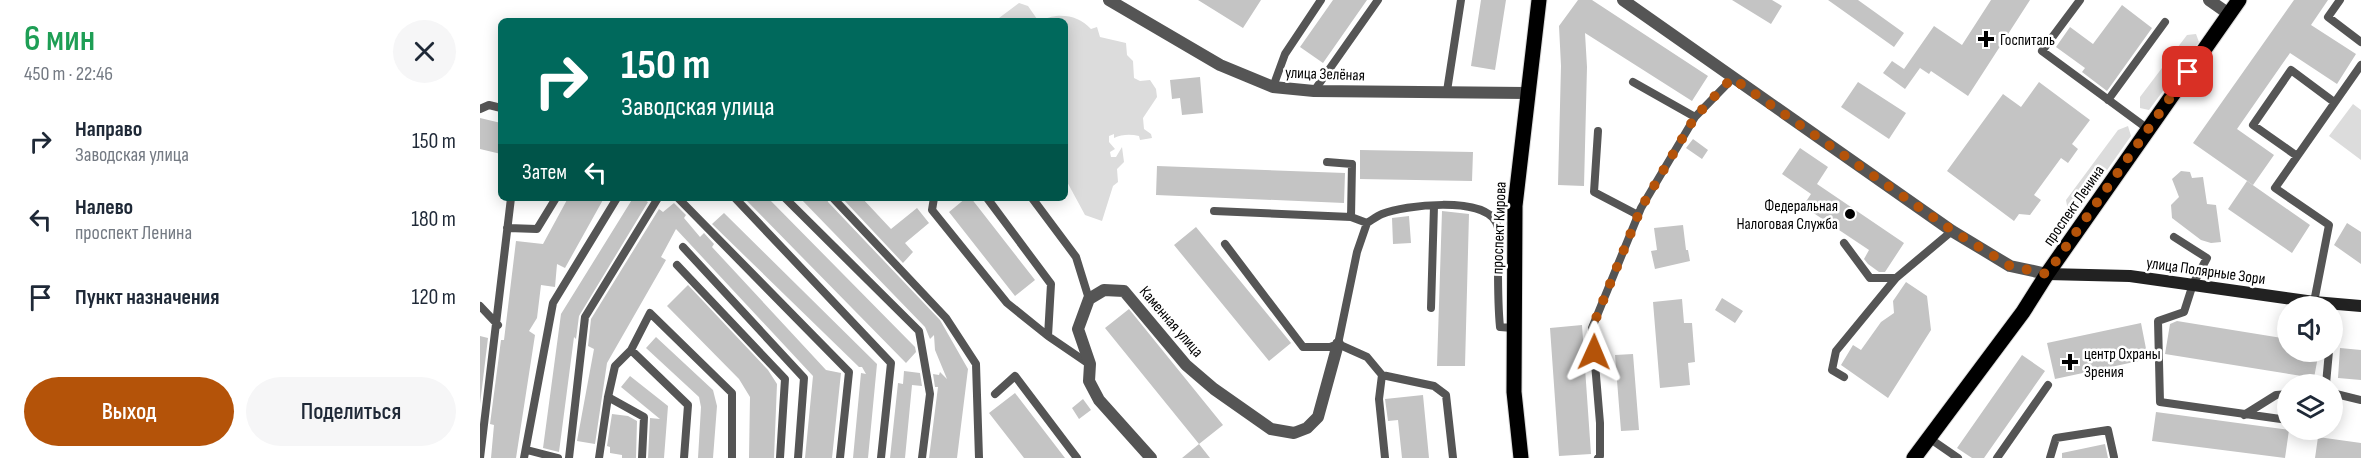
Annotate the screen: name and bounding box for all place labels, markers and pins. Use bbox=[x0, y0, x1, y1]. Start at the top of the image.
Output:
marker: Госпиталь bbox=[1977, 30, 1995, 48]
place label: Госпиталь bbox=[2000, 31, 2055, 50]
pin bbox=[2162, 46, 2213, 97]
place label: Федеральная Налоговая Служба bbox=[1736, 197, 1838, 234]
marker: Федеральная Налоговая Служба bbox=[1843, 207, 1857, 221]
place label: центр Охраны Зрения bbox=[2084, 345, 2161, 382]
marker: центр Охраны Зрения bbox=[2061, 353, 2079, 371]

